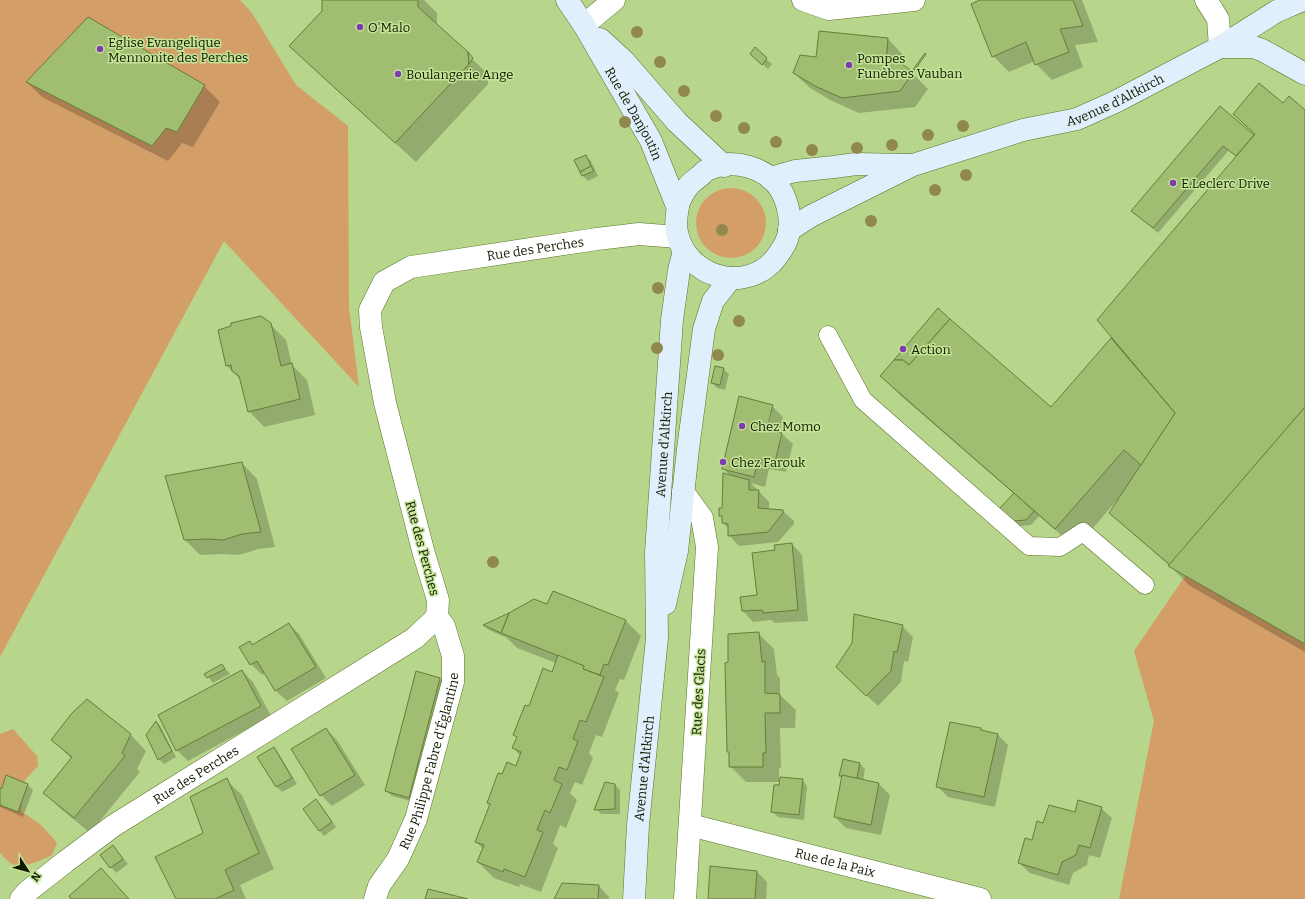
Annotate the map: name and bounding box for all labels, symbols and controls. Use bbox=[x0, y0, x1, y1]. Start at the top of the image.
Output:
place label: O'Malo bbox=[368, 20, 410, 35]
marker: O'Malo bbox=[355, 22, 365, 32]
place label: Eglise Evangelique Mennonite des Perches bbox=[108, 35, 248, 65]
marker: Eglise Evangelique Mennonite des Perches bbox=[95, 44, 105, 54]
place label: Pompes Funèbres Vauban bbox=[857, 51, 963, 81]
marker: Pompes Funèbres Vauban bbox=[844, 60, 854, 70]
street label: Rue de Danjoutin bbox=[602, 65, 665, 163]
place label: Boulangerie Ange bbox=[406, 67, 513, 82]
marker: Boulangerie Ange bbox=[393, 69, 403, 79]
street label: Avenue d'Altkirch bbox=[1065, 71, 1166, 129]
place label: E.Leclerc Drive bbox=[1181, 176, 1270, 191]
marker: E.Leclerc Drive bbox=[1168, 178, 1178, 188]
street label: Rue des Perches bbox=[486, 234, 585, 263]
place label: Action bbox=[911, 342, 952, 357]
marker: Action bbox=[898, 344, 908, 354]
street label: Avenue d'Altkirch bbox=[653, 391, 675, 498]
place label: Chez Momo bbox=[750, 419, 821, 434]
marker: Chez Momo bbox=[737, 421, 747, 431]
place label: Chez Farouk bbox=[731, 455, 806, 470]
marker: Chez Farouk bbox=[718, 457, 728, 467]
street label: Rue des Perches bbox=[403, 499, 442, 597]
street label: Rue des Glacis bbox=[689, 648, 708, 736]
street label: Rue Philippe Fabre d'Églantine bbox=[396, 673, 462, 852]
street label: Avenue d'Altkirch bbox=[631, 715, 657, 822]
street label: Rue des Perches bbox=[150, 743, 241, 807]
street label: Rue de la Paix bbox=[793, 845, 877, 880]
north arrow bbox=[8, 851, 48, 891]
text: N bbox=[28, 869, 43, 884]

